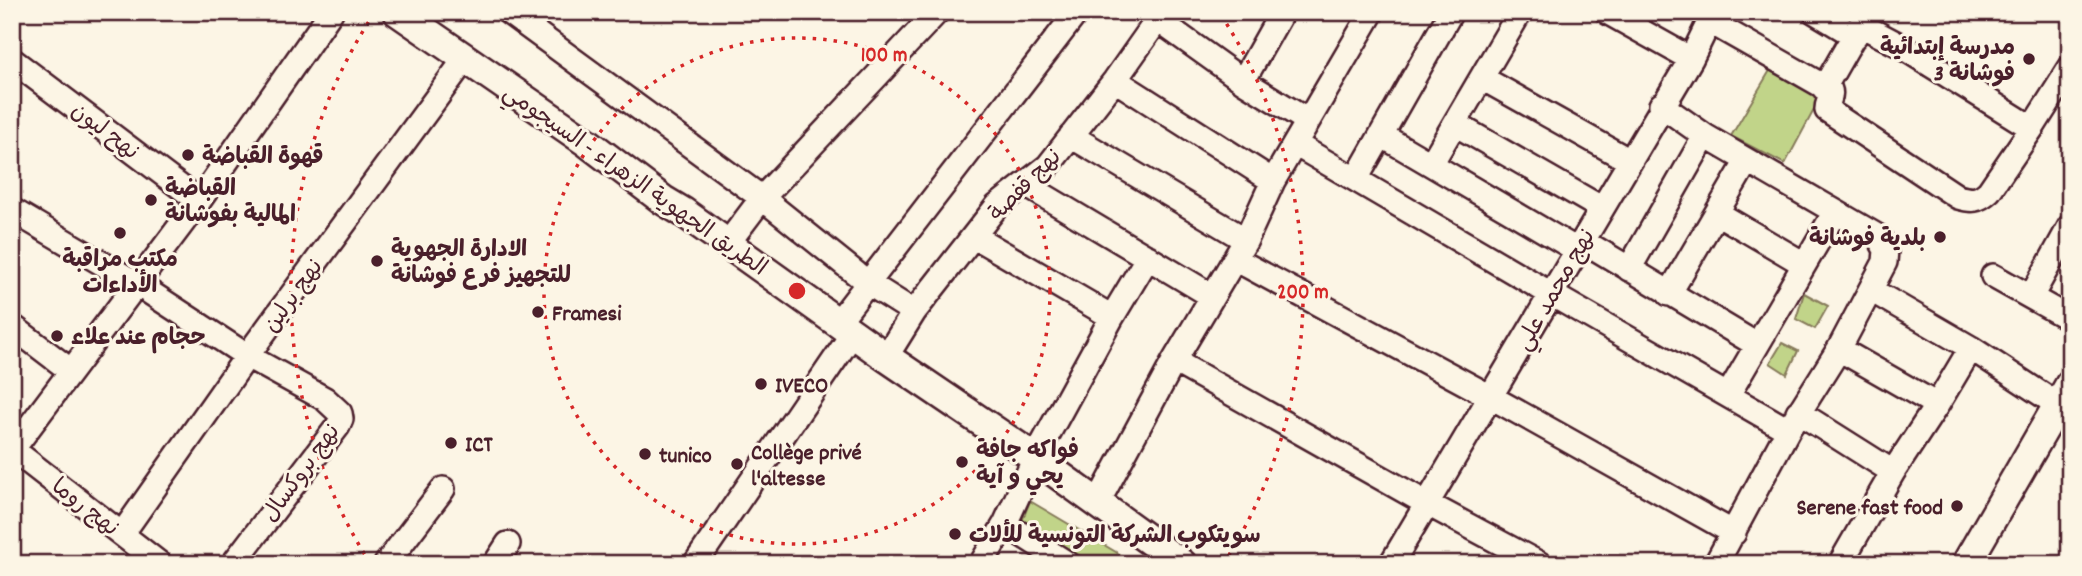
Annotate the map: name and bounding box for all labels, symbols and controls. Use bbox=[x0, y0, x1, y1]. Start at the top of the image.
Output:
place label: مدرسة إبتدائية فوشانة 3 bbox=[1880, 33, 2015, 92]
text: 100 m bbox=[861, 42, 907, 72]
marker: مدرسة إبتدائية فوشانة 3 bbox=[2021, 51, 2037, 67]
street label: الطريق الجهوية الزهراء - السيجومي bbox=[495, 78, 773, 287]
street label: نهح ليون bbox=[63, 96, 145, 170]
place label: قهوة القباضة bbox=[202, 142, 323, 175]
street label: نهج قفصة bbox=[982, 142, 1071, 231]
marker: قهوة القباضة bbox=[180, 147, 196, 163]
place label: القباضة المالية بفوشانة bbox=[165, 174, 296, 233]
marker: القباضة المالية بفوشانة bbox=[143, 192, 159, 208]
street label: نهج محمد علي bbox=[1509, 224, 1606, 358]
place label: بلدية فوشانة bbox=[1809, 224, 1926, 257]
marker: مكتب مراقبة الأداءات bbox=[112, 225, 128, 241]
marker: بلدية فوشانة bbox=[1932, 229, 1948, 245]
place label: الادارة الجهوية للتجهيز فرع فوشانة bbox=[391, 235, 571, 294]
place label: مكتب مراقبة الأداءات bbox=[62, 245, 178, 304]
street label: نهج برلين bbox=[257, 253, 333, 341]
marker: الادارة الجهوية للتجهيز فرع فوشانة bbox=[369, 253, 385, 269]
centre of rings bbox=[785, 279, 809, 303]
text: 200 m bbox=[1277, 279, 1329, 309]
place label: Framesi bbox=[552, 299, 622, 332]
marker: Framesi bbox=[530, 304, 546, 320]
place label: حجام عند علاء bbox=[71, 323, 205, 356]
marker: حجام عند علاء bbox=[49, 328, 65, 344]
place label: IVECO bbox=[775, 371, 828, 404]
marker: IVECO bbox=[753, 376, 769, 392]
street label: نهج بروكسال bbox=[256, 418, 350, 530]
place label: ICT bbox=[465, 430, 493, 463]
marker: ICT bbox=[443, 435, 459, 451]
place label: فواكه جافة يحي و آية bbox=[976, 436, 1079, 496]
place label: Collège privé l'altesse bbox=[751, 438, 862, 497]
place label: tunico bbox=[659, 441, 712, 474]
marker: tunico bbox=[637, 446, 653, 462]
marker: فواكه جافة يحي و آية bbox=[954, 454, 970, 470]
marker: Collège privé l'altesse bbox=[729, 456, 745, 472]
street label: نهج روما bbox=[43, 472, 125, 546]
place label: Serene fast food bbox=[1796, 493, 1943, 526]
marker: Serene fast food bbox=[1949, 498, 1965, 514]
place label: سويتكوب الشركة التونسية للألات bbox=[969, 518, 1261, 554]
marker: سويتكوب الشركة التونسية للألات bbox=[947, 526, 963, 542]

